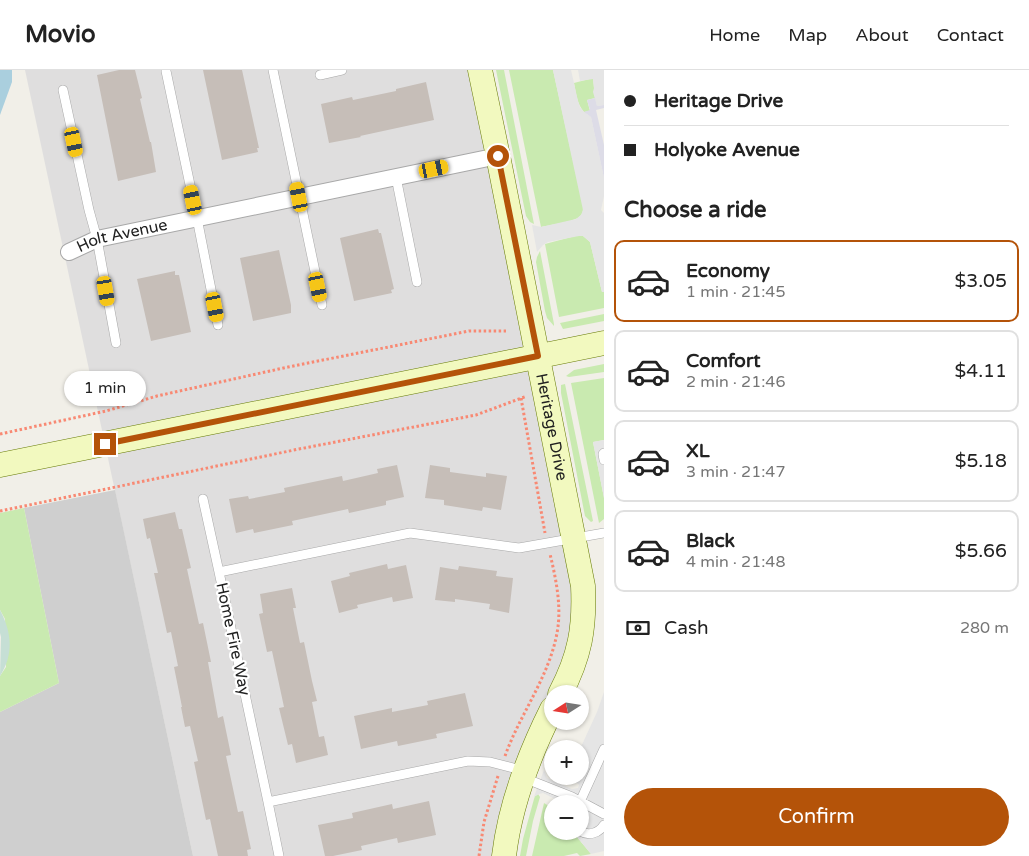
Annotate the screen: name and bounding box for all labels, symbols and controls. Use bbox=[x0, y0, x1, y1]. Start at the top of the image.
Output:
text: Movio bbox=[25, 20, 96, 49]
text: Home bbox=[709, 24, 760, 46]
text: Map bbox=[788, 24, 827, 46]
text: About bbox=[855, 24, 909, 46]
text: Contact bbox=[937, 24, 1004, 46]
text: Heritage Drive bbox=[654, 90, 783, 112]
car bbox=[63, 126, 84, 158]
text: Holyoke Avenue bbox=[654, 139, 800, 161]
route start bbox=[487, 145, 509, 167]
car bbox=[417, 159, 450, 179]
car bbox=[288, 181, 309, 213]
car bbox=[182, 184, 203, 216]
text: Choose a ride bbox=[624, 197, 767, 223]
street label: Holt Avenue bbox=[73, 215, 169, 257]
icon: car bbox=[626, 259, 671, 304]
text: Economy bbox=[686, 260, 770, 282]
text: $3.05 bbox=[955, 270, 1007, 292]
car bbox=[307, 271, 328, 303]
car bbox=[96, 275, 115, 307]
text: 1 min · 21:45 bbox=[686, 282, 785, 302]
car bbox=[204, 291, 225, 323]
icon: car bbox=[626, 349, 671, 394]
text: Comfort bbox=[686, 350, 760, 372]
text: $4.11 bbox=[955, 360, 1007, 382]
callout: 1 min bbox=[64, 372, 146, 406]
street label: Heritage Drive bbox=[531, 372, 572, 482]
text: 2 min · 21:46 bbox=[686, 372, 785, 392]
text: 1 min bbox=[84, 378, 126, 398]
route end bbox=[94, 433, 116, 455]
icon: car bbox=[626, 439, 671, 484]
text: XL bbox=[686, 440, 710, 462]
text: $5.18 bbox=[955, 450, 1007, 472]
text: 3 min · 21:47 bbox=[686, 462, 785, 482]
icon: car bbox=[626, 529, 671, 574]
text: Black bbox=[686, 530, 735, 552]
text: $5.66 bbox=[955, 540, 1007, 562]
text: 4 min · 21:48 bbox=[686, 552, 785, 572]
street label: Home Fire Way bbox=[211, 581, 255, 698]
icon: cash bbox=[624, 614, 652, 642]
text: Cash bbox=[664, 617, 709, 639]
text: 280 m bbox=[960, 618, 1009, 638]
north arrow bbox=[544, 685, 589, 730]
map controls bbox=[544, 685, 589, 840]
button: + bbox=[544, 740, 589, 785]
button: Confirm bbox=[624, 788, 1009, 846]
button: − bbox=[544, 795, 589, 840]

